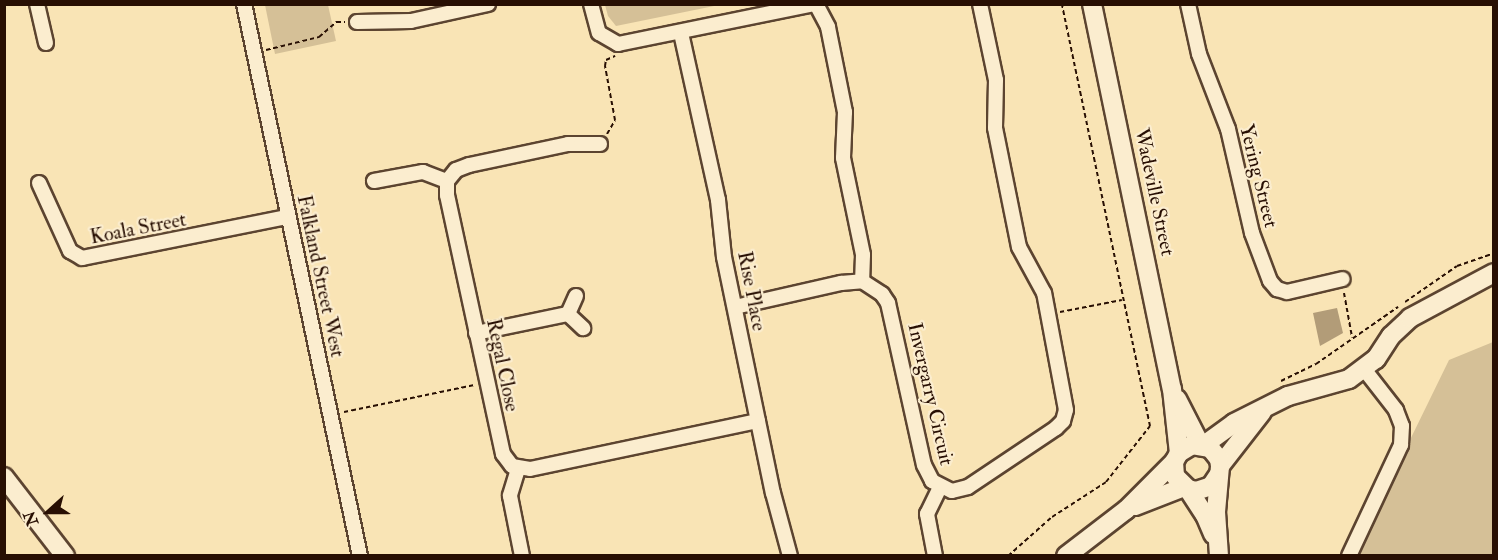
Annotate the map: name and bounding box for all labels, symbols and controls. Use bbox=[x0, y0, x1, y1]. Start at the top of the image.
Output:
street label: Yering Street bbox=[1235, 122, 1283, 230]
street label: Wadeville Street bbox=[1130, 126, 1180, 258]
street label: Falkland Street West bbox=[292, 193, 350, 359]
street label: Koala Street bbox=[88, 207, 188, 249]
street label: Rise Place bbox=[733, 249, 771, 333]
street label: Regal Close bbox=[481, 316, 525, 414]
street label: Invergarry Circuit bbox=[903, 320, 959, 468]
north arrow bbox=[18, 482, 78, 542]
text: N bbox=[19, 508, 43, 529]

